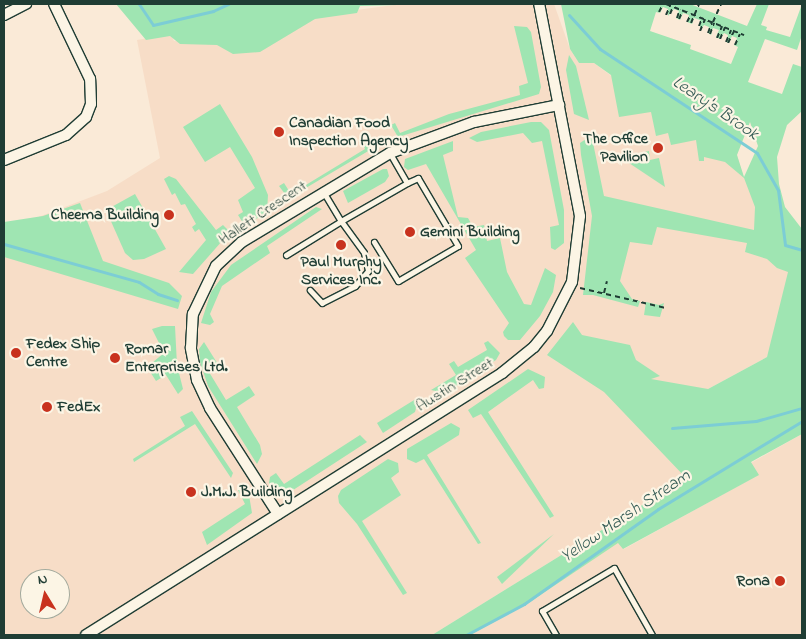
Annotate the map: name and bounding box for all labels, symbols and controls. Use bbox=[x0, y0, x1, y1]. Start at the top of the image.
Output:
water label: Leary's Brook bbox=[668, 72, 762, 146]
place label: Canadian Food Inspection Agency bbox=[289, 113, 408, 151]
marker: Canadian Food Inspection Agency bbox=[273, 126, 285, 138]
place label: The Office Pavilion bbox=[583, 129, 648, 167]
marker: The Office Pavilion bbox=[652, 142, 664, 154]
street label: Hallett Crescent bbox=[215, 177, 311, 249]
place label: Cheema Building bbox=[51, 205, 159, 225]
marker: Cheema Building bbox=[163, 209, 175, 221]
place label: Gemini Building bbox=[420, 222, 520, 242]
marker: Gemini Building bbox=[404, 226, 416, 238]
marker: Paul Murphy Services Inc. bbox=[335, 239, 347, 251]
place label: Paul Murphy Services Inc. bbox=[300, 252, 382, 290]
place label: Fedex Ship Centre bbox=[26, 334, 100, 372]
place label: Romar Enterprises Ltd. bbox=[125, 339, 228, 377]
marker: Fedex Ship Centre bbox=[10, 347, 22, 359]
marker: Romar Enterprises Ltd. bbox=[109, 352, 121, 364]
street label: Austin Street bbox=[413, 354, 497, 416]
place label: FedEx bbox=[57, 397, 100, 417]
marker: FedEx bbox=[41, 401, 53, 413]
water label: Yellow Marsh Stream bbox=[557, 466, 695, 568]
place label: J.M.J. Building bbox=[201, 482, 293, 502]
marker: J.M.J. Building bbox=[185, 486, 197, 498]
north arrow bbox=[20, 569, 70, 619]
text: N bbox=[36, 569, 49, 591]
place label: Rona bbox=[736, 571, 770, 591]
marker: Rona bbox=[774, 575, 786, 587]

